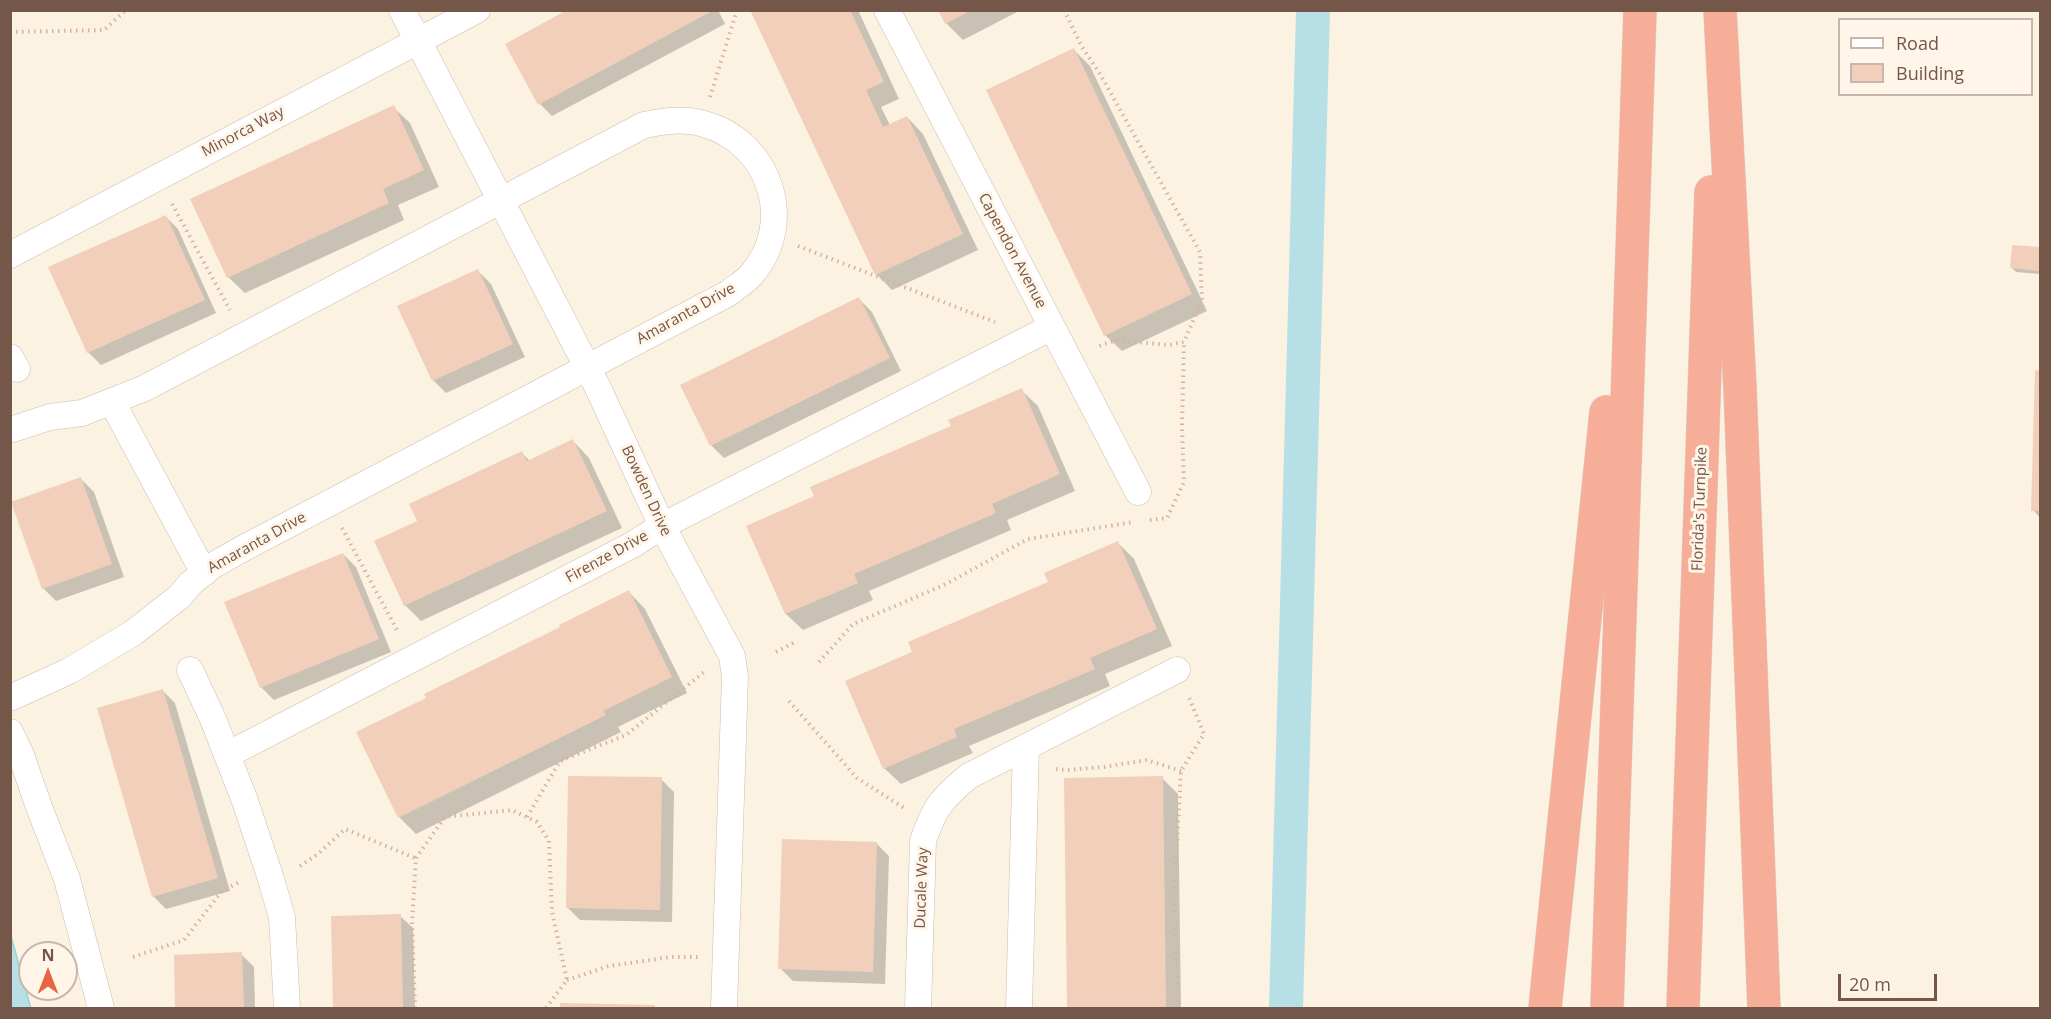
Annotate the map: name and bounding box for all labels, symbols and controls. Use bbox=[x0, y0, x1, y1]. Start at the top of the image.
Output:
legend bbox=[1838, 18, 2033, 96]
text: Road bbox=[1896, 31, 1939, 55]
text: Building bbox=[1896, 61, 1964, 85]
street label: Minorca Way bbox=[199, 103, 287, 161]
street label: Capendon Avenue bbox=[974, 190, 1050, 312]
street label: Amaranta Drive bbox=[634, 280, 738, 348]
street label: Bowden Drive bbox=[617, 443, 675, 539]
street label: Florida's Turnpike bbox=[1689, 447, 1711, 571]
street label: Amaranta Drive bbox=[205, 509, 309, 577]
street label: Firenze Drive bbox=[563, 527, 651, 587]
street label: Ducale Way bbox=[912, 847, 932, 929]
north arrow bbox=[18, 941, 78, 1001]
text: N bbox=[41, 944, 55, 966]
scale bar bbox=[1841, 962, 1940, 1000]
text: 20 m bbox=[1849, 972, 1891, 996]

